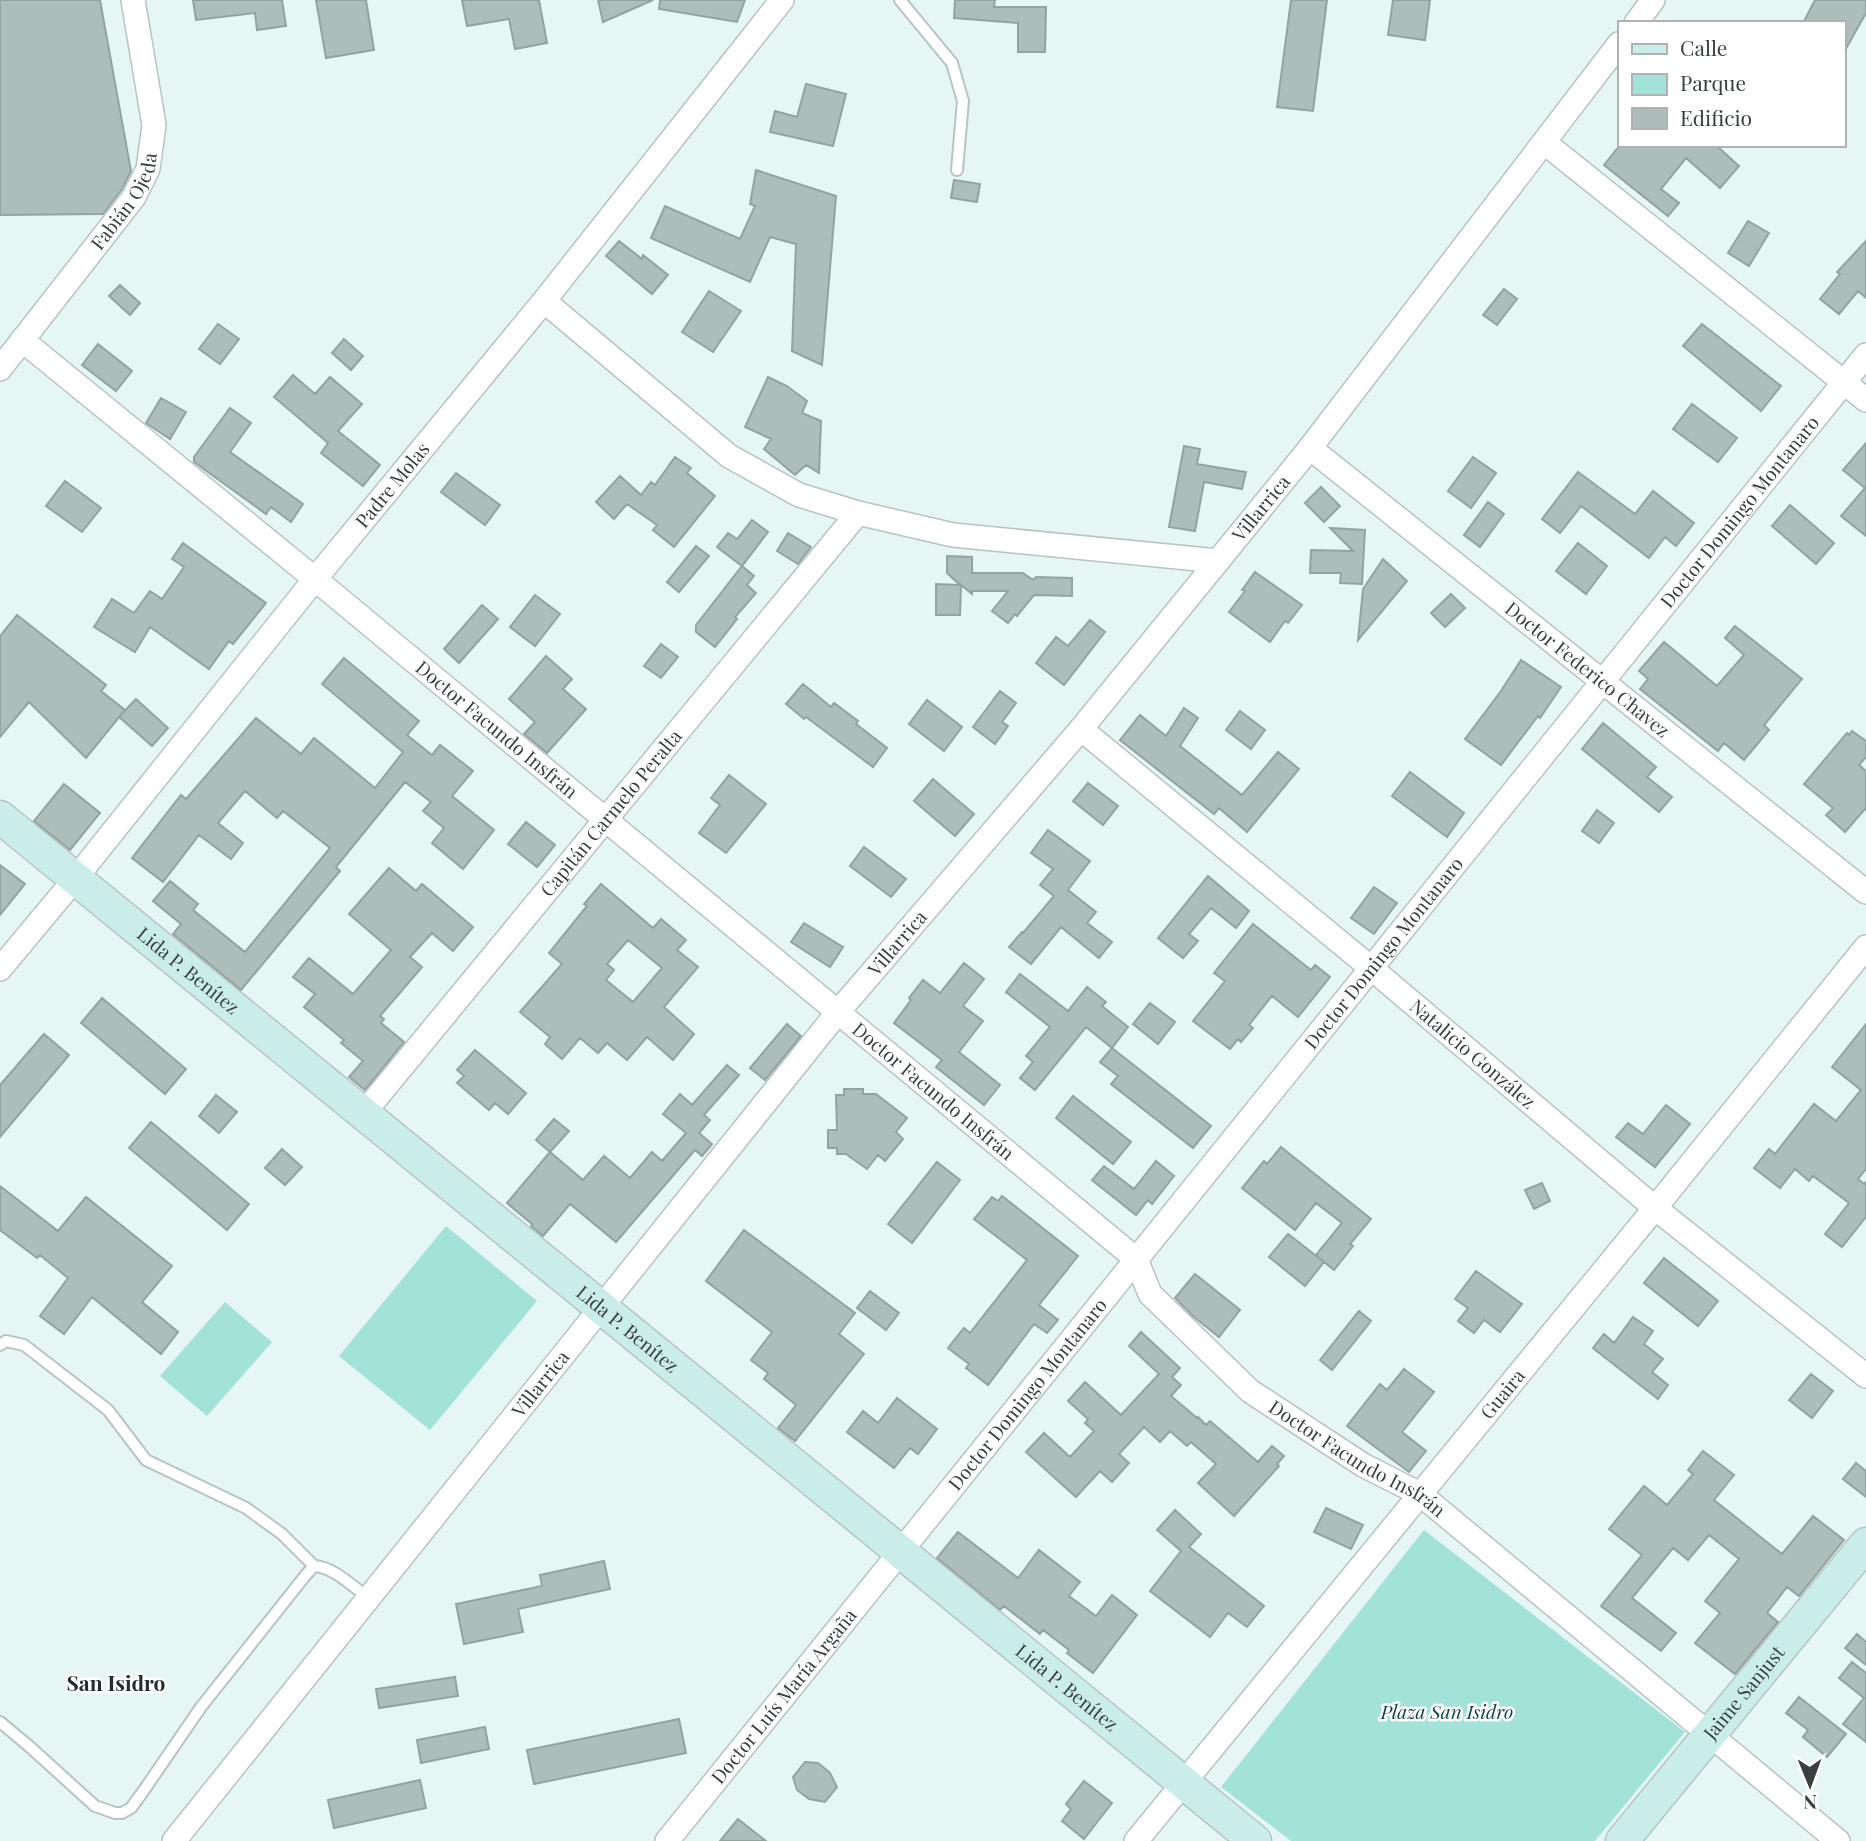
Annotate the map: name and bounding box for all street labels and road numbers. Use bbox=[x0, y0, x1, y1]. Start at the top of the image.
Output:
street label: Fabián Ojeda bbox=[84, 150, 162, 255]
street label: Doctor Domingo Montanaro bbox=[1653, 410, 1824, 613]
street label: Padre Molas bbox=[349, 436, 435, 533]
street label: Villarrica bbox=[1225, 468, 1295, 547]
street label: Doctor Federico Chavez bbox=[1500, 595, 1676, 743]
street label: Doctor Facundo Insfrán bbox=[411, 654, 584, 804]
street label: Capitán Carmelo Peralta bbox=[534, 723, 687, 901]
street label: Doctor Domingo Montanaro bbox=[1297, 851, 1468, 1054]
street label: Villarrica bbox=[860, 904, 932, 981]
street label: Lida P. Benítez bbox=[132, 920, 246, 1019]
street label: Natalicio González bbox=[1405, 993, 1542, 1114]
street label: Doctor Facundo Insfrán bbox=[847, 1016, 1021, 1166]
street label: Lida P. Benítez bbox=[572, 1279, 685, 1378]
street label: Doctor Domingo Montanaro bbox=[941, 1292, 1112, 1495]
street label: Villarrica bbox=[504, 1344, 575, 1423]
street label: Guaira bbox=[1473, 1363, 1530, 1424]
street label: Doctor Facundo Insfrán bbox=[1265, 1393, 1452, 1522]
street label: Doctor Luís María Argaña bbox=[704, 1602, 862, 1789]
street label: Lida P. Benítez bbox=[1011, 1637, 1124, 1736]
street label: Jaime Sanjust bbox=[1696, 1639, 1790, 1745]

